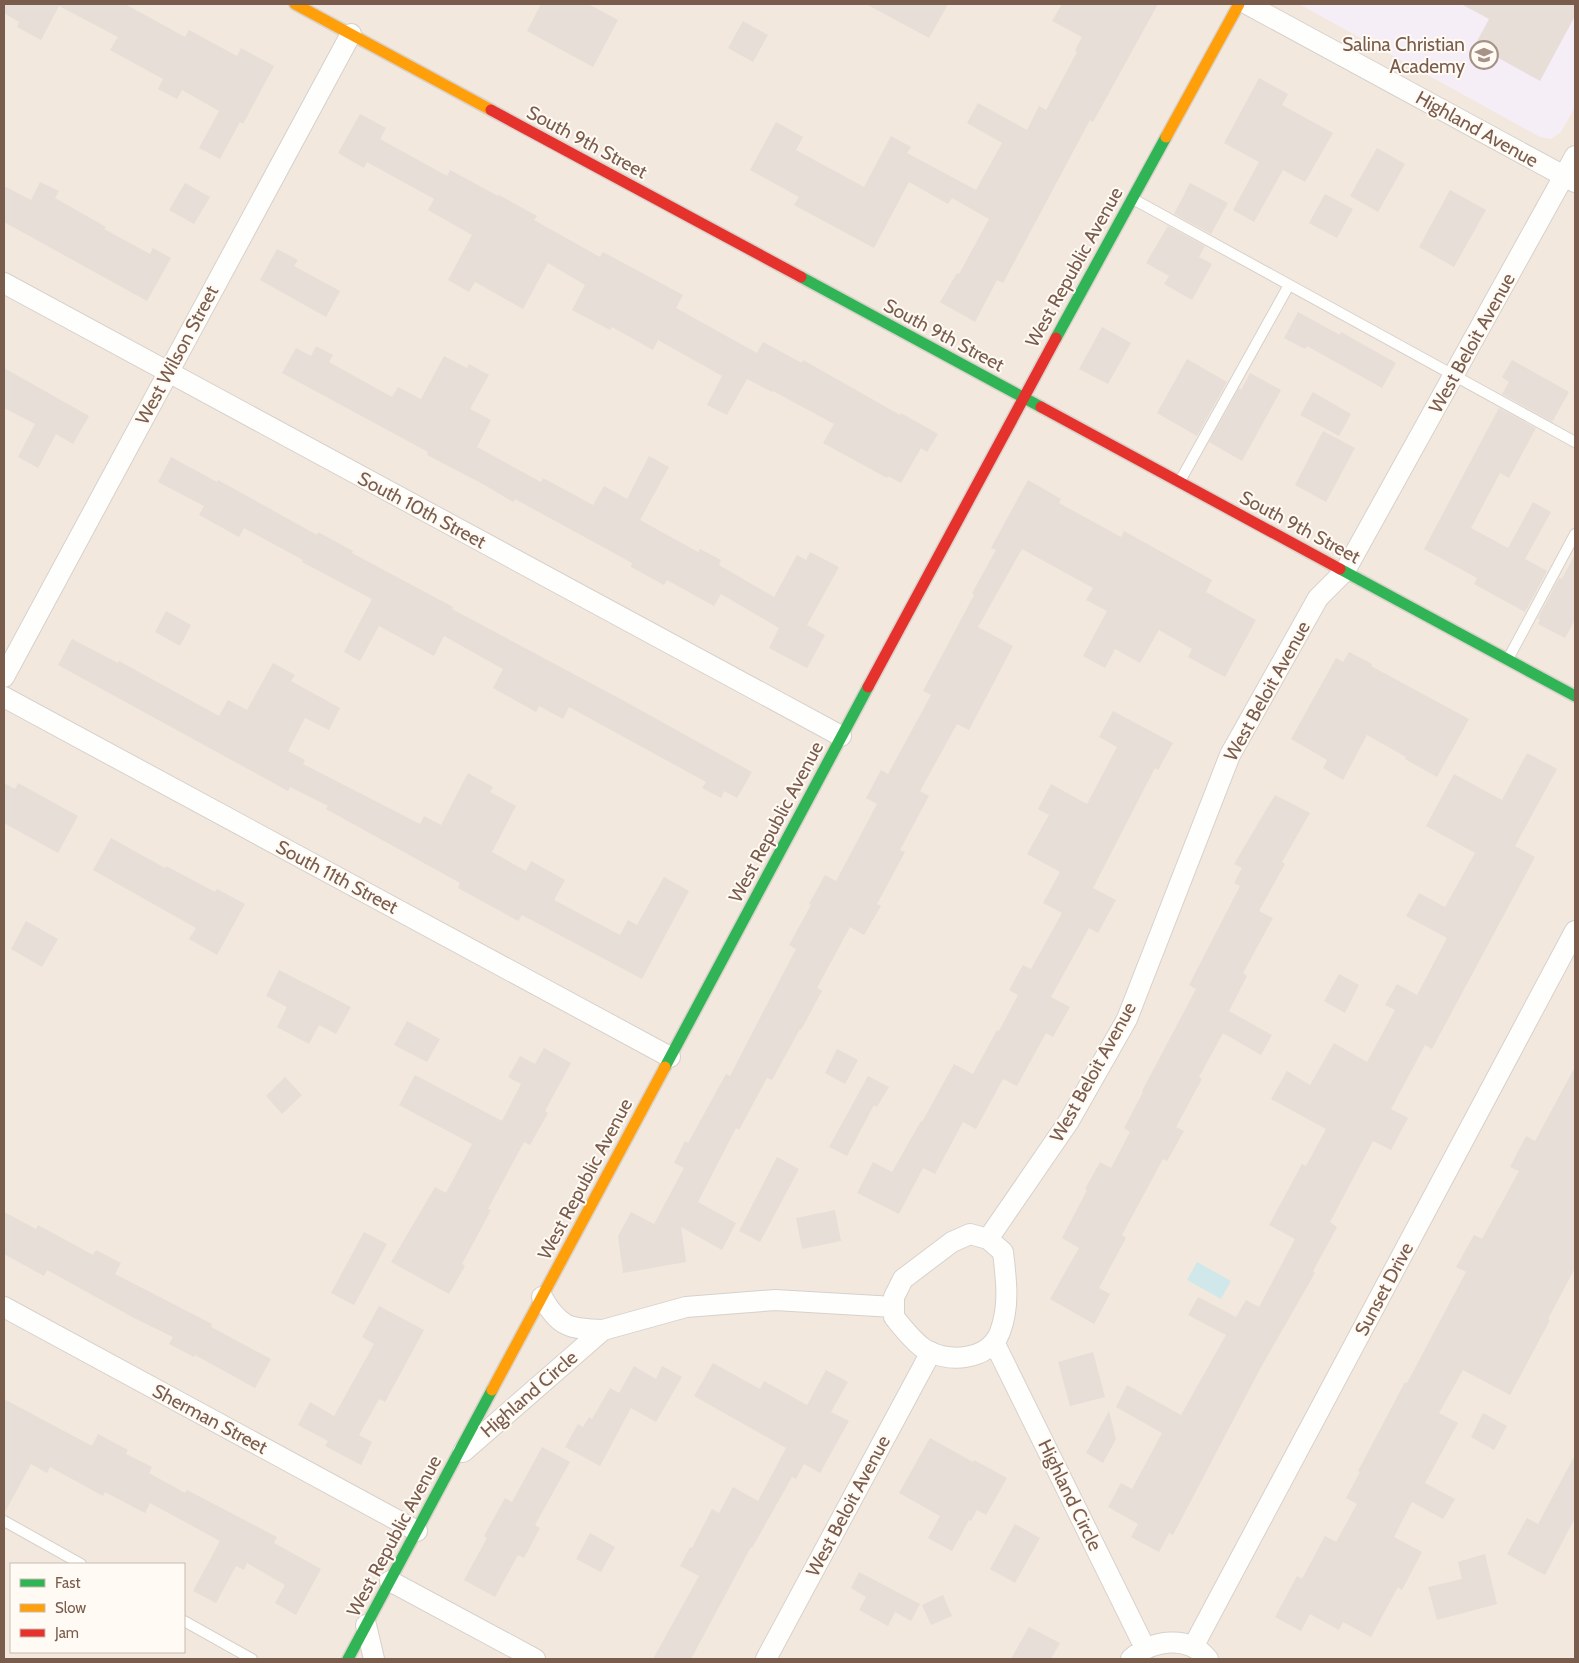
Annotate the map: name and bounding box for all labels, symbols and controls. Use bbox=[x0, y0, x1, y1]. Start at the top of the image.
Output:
place label: Salina Christian Academy bbox=[1342, 33, 1465, 78]
school or university icon: Salina Christian Academy bbox=[1469, 40, 1499, 70]
street label: Highland Avenue bbox=[1412, 86, 1542, 172]
street label: South 9th Street bbox=[523, 101, 652, 184]
street label: West Republic Avenue bbox=[1021, 183, 1128, 351]
street label: West Beloit Avenue bbox=[1424, 269, 1520, 417]
street label: West Wilson Street bbox=[131, 281, 224, 428]
street label: South 9th Street bbox=[880, 294, 1009, 377]
street label: South 10th Street bbox=[354, 467, 490, 554]
street label: South 9th Street bbox=[1236, 486, 1365, 569]
street label: West Beloit Avenue bbox=[1219, 617, 1315, 765]
street label: West Republic Avenue bbox=[724, 737, 828, 906]
street label: South 11th Street bbox=[272, 835, 402, 919]
street label: West Beloit Avenue bbox=[1045, 998, 1141, 1146]
street label: West Republic Avenue bbox=[533, 1094, 637, 1263]
street label: Sunset Drive bbox=[1350, 1238, 1418, 1340]
street label: Highland Circle bbox=[476, 1345, 582, 1442]
street label: Sherman Street bbox=[149, 1379, 272, 1459]
street label: West Beloit Avenue bbox=[801, 1431, 895, 1580]
street label: Highland Circle bbox=[1033, 1436, 1107, 1555]
street label: West Republic Avenue bbox=[342, 1451, 446, 1620]
legend bbox=[10, 1563, 185, 1653]
text: Fast bbox=[55, 1574, 80, 1592]
text: Slow bbox=[55, 1599, 86, 1617]
text: Jam bbox=[54, 1624, 79, 1642]

